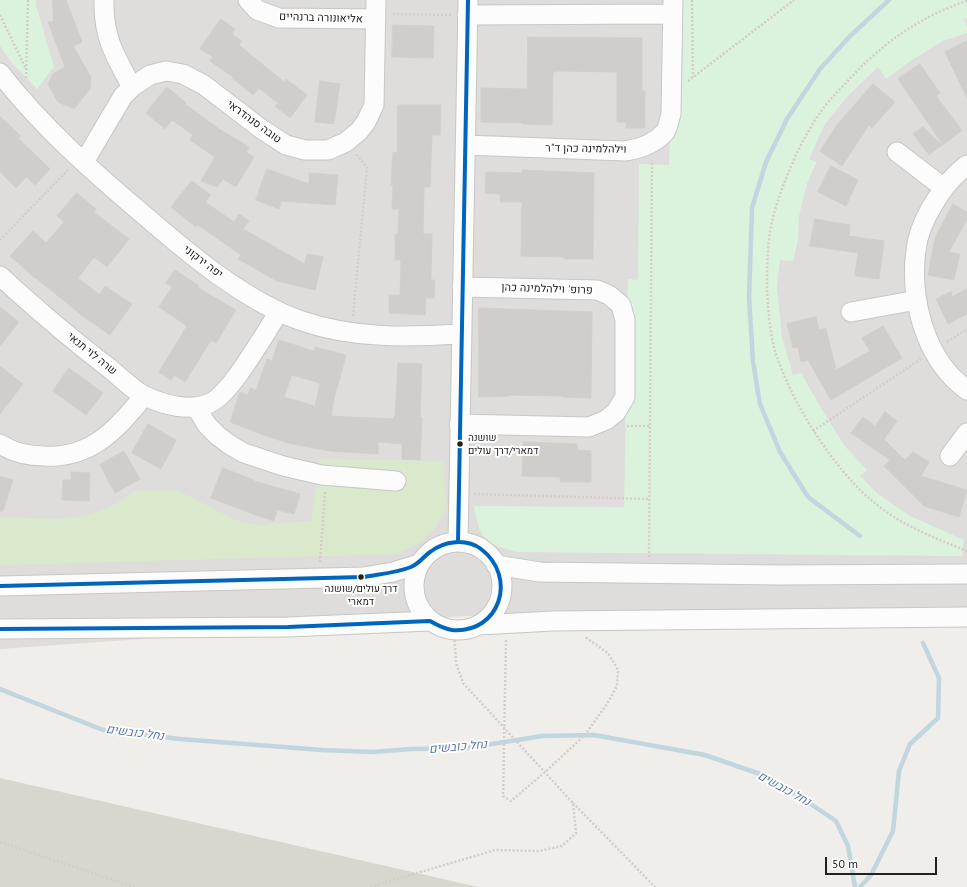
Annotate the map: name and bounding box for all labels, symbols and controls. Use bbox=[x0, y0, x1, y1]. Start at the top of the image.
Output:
street label: אליאונורה ברנהיים bbox=[279, 10, 363, 26]
street label: טובה סנהדראי bbox=[224, 98, 284, 146]
street label: וילהלמינה כהן ד"ר bbox=[545, 142, 627, 156]
street label: יפה ירקוני bbox=[181, 243, 225, 281]
street label: פרופ' וילהלמינה כהן bbox=[501, 281, 593, 297]
street label: שרה לוי תנאי bbox=[65, 330, 119, 378]
place label: שושנה דמארי/דרך עולים bbox=[468, 432, 538, 456]
marker: שושנה דמארי/דרך עולים bbox=[455, 439, 465, 449]
marker: דרך עולים/שושנה דמארי bbox=[356, 572, 366, 582]
place label: דרך עולים/שושנה דמארי bbox=[325, 583, 397, 606]
water label: נחל כובשים bbox=[105, 722, 165, 744]
water label: נחל כובשים bbox=[428, 737, 488, 757]
water label: נחל כובשים bbox=[755, 769, 813, 809]
scale bar bbox=[827, 849, 939, 875]
text: 50 m bbox=[832, 856, 858, 871]

